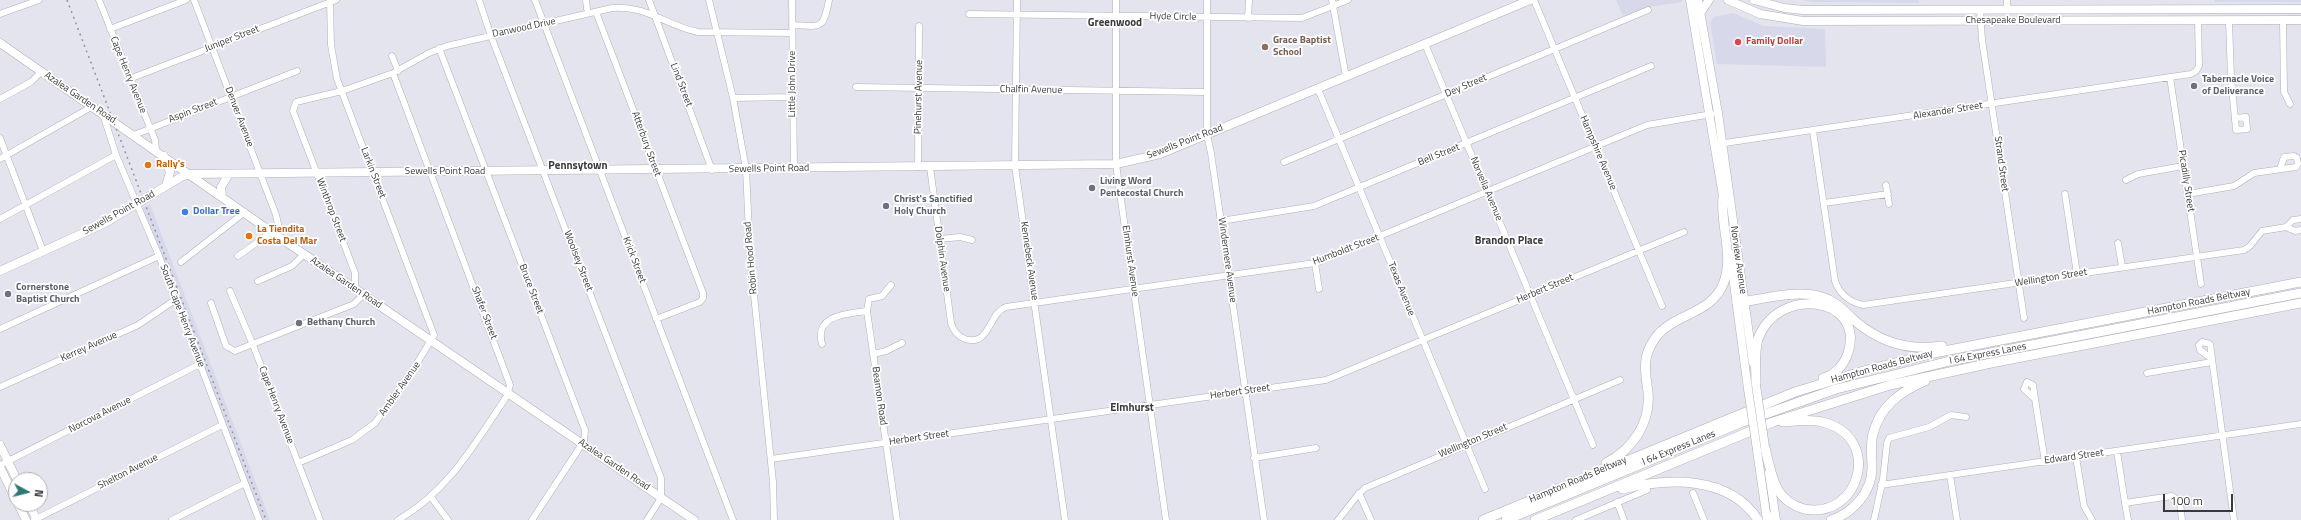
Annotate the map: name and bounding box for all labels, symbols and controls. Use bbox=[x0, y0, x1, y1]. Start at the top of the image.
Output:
street label: Hyde Circle bbox=[1150, 11, 1196, 23]
street label: Danwood Drive bbox=[491, 15, 557, 41]
street label: Chesapeake Boulevard bbox=[1965, 15, 2061, 27]
district label: Greenwood bbox=[1088, 16, 1142, 30]
street label: Juniper Street bbox=[203, 23, 261, 55]
street label: Cape Henry Avenue bbox=[107, 35, 149, 115]
place label: Grace Baptist School bbox=[1273, 35, 1331, 58]
place label: Family Dollar bbox=[1746, 36, 1803, 48]
marker: Family Dollar bbox=[1733, 37, 1743, 47]
marker: Grace Baptist School bbox=[1260, 42, 1270, 52]
street label: Little John Drive bbox=[787, 51, 799, 117]
street label: Pinehurst Avenue bbox=[912, 60, 926, 134]
street label: Lind Street bbox=[667, 62, 695, 108]
street label: Azalea Garden Road bbox=[42, 69, 118, 127]
street label: Dey Street bbox=[1443, 72, 1489, 100]
place label: Tabernacle Voice of Deliverance bbox=[2202, 74, 2274, 98]
marker: Tabernacle Voice of Deliverance bbox=[2189, 81, 2199, 91]
street label: Chalfin Avenue bbox=[1000, 83, 1062, 97]
street label: Denver Avenue bbox=[222, 85, 256, 149]
street label: Aspin Street bbox=[167, 96, 219, 126]
street label: Alexander Street bbox=[1913, 100, 1983, 122]
street label: Atterbury Street bbox=[629, 110, 663, 178]
street label: Hampshire Avenue bbox=[1577, 114, 1619, 192]
street label: Sewells Point Road bbox=[1145, 122, 1225, 162]
street label: Strand Street bbox=[1991, 135, 2011, 193]
street label: Bell Street bbox=[1416, 141, 1462, 169]
street label: Larkin Street bbox=[358, 146, 388, 200]
street label: Picadilly Street bbox=[2175, 149, 2197, 213]
street label: Norvella Avenue bbox=[1467, 155, 1505, 223]
place label: Rally's bbox=[156, 159, 185, 171]
district label: Pennsytown bbox=[548, 159, 608, 173]
marker: Rally's bbox=[143, 160, 153, 170]
street label: Sewells Point Road bbox=[729, 162, 809, 176]
street label: Sewells Point Road bbox=[405, 166, 485, 178]
place label: Living Word Pentecostal Church bbox=[1100, 176, 1184, 200]
street label: Winthrop Street bbox=[313, 177, 349, 243]
marker: Living Word Pentecostal Church bbox=[1087, 183, 1097, 193]
street label: Sewells Point Road bbox=[81, 188, 157, 238]
place label: Christ's Sanctified Holy Church bbox=[894, 194, 972, 218]
marker: Christ's Sanctified Holy Church bbox=[881, 201, 891, 211]
place label: Dollar Tree bbox=[193, 206, 240, 218]
marker: Dollar Tree bbox=[180, 207, 190, 217]
street label: Windermere Avenue bbox=[1215, 217, 1239, 303]
street label: Robin Hood Road bbox=[742, 221, 760, 295]
street label: Kennebeck Avenue bbox=[1018, 221, 1040, 301]
place label: La Tiendita Costa Del Mar bbox=[257, 224, 317, 248]
street label: Elmhurst Avenue bbox=[1119, 225, 1141, 297]
street label: Norview Avenue bbox=[1727, 225, 1749, 295]
street label: Dolphin Avenue bbox=[931, 226, 953, 292]
street label: Woolsey Street bbox=[561, 229, 595, 293]
marker: La Tiendita Costa Del Mar bbox=[244, 231, 254, 241]
street label: Humboldt Street bbox=[1311, 232, 1381, 268]
district label: Brandon Place bbox=[1475, 234, 1543, 248]
street label: Krick Street bbox=[620, 235, 648, 285]
street label: Azalea Garden Road bbox=[308, 254, 384, 312]
street label: Texas Avenue bbox=[1385, 260, 1417, 318]
street label: Bruce Street bbox=[516, 262, 546, 316]
street label: South Cape Henry Avenue bbox=[157, 263, 207, 369]
street label: Wellington Street bbox=[2014, 266, 2088, 290]
street label: Herbert Street bbox=[1515, 272, 1575, 306]
place label: Cornerstone Baptist Church bbox=[16, 282, 80, 306]
street label: Shafer Street bbox=[468, 285, 500, 341]
street label: Hampton Roads Beltway bbox=[2147, 286, 2251, 318]
marker: Cornerstone Baptist Church bbox=[3, 289, 13, 299]
place label: Bethany Church bbox=[307, 317, 375, 329]
marker: Bethany Church bbox=[294, 318, 304, 328]
street label: Kerrey Avenue bbox=[59, 329, 119, 365]
street label: I 64 Express Lanes bbox=[1948, 341, 2028, 367]
street label: Hampton Roads Beltway bbox=[1830, 348, 1934, 386]
street label: Ambler Avenue bbox=[377, 359, 423, 419]
street label: Cape Henry Avenue bbox=[256, 365, 296, 445]
street label: Beamon Road bbox=[869, 366, 889, 426]
street label: Herbert Street bbox=[1209, 382, 1271, 402]
street label: Norcova Avenue bbox=[67, 394, 133, 436]
district label: Elmhurst bbox=[1110, 401, 1154, 415]
street label: Wellington Street bbox=[1437, 421, 1509, 461]
street label: Herbert Street bbox=[888, 428, 950, 448]
street label: I 64 Express Lanes bbox=[1641, 428, 1717, 468]
street label: Azalea Garden Road bbox=[576, 436, 652, 494]
street label: Edward Street bbox=[2044, 447, 2104, 467]
street label: Shelton Avenue bbox=[96, 452, 160, 492]
street label: Hampton Roads Beltway bbox=[1528, 454, 1628, 506]
north arrow bbox=[8, 472, 48, 512]
scale bar bbox=[2165, 486, 2235, 512]
text: N bbox=[31, 489, 47, 498]
text: 100 m bbox=[2170, 491, 2203, 510]

